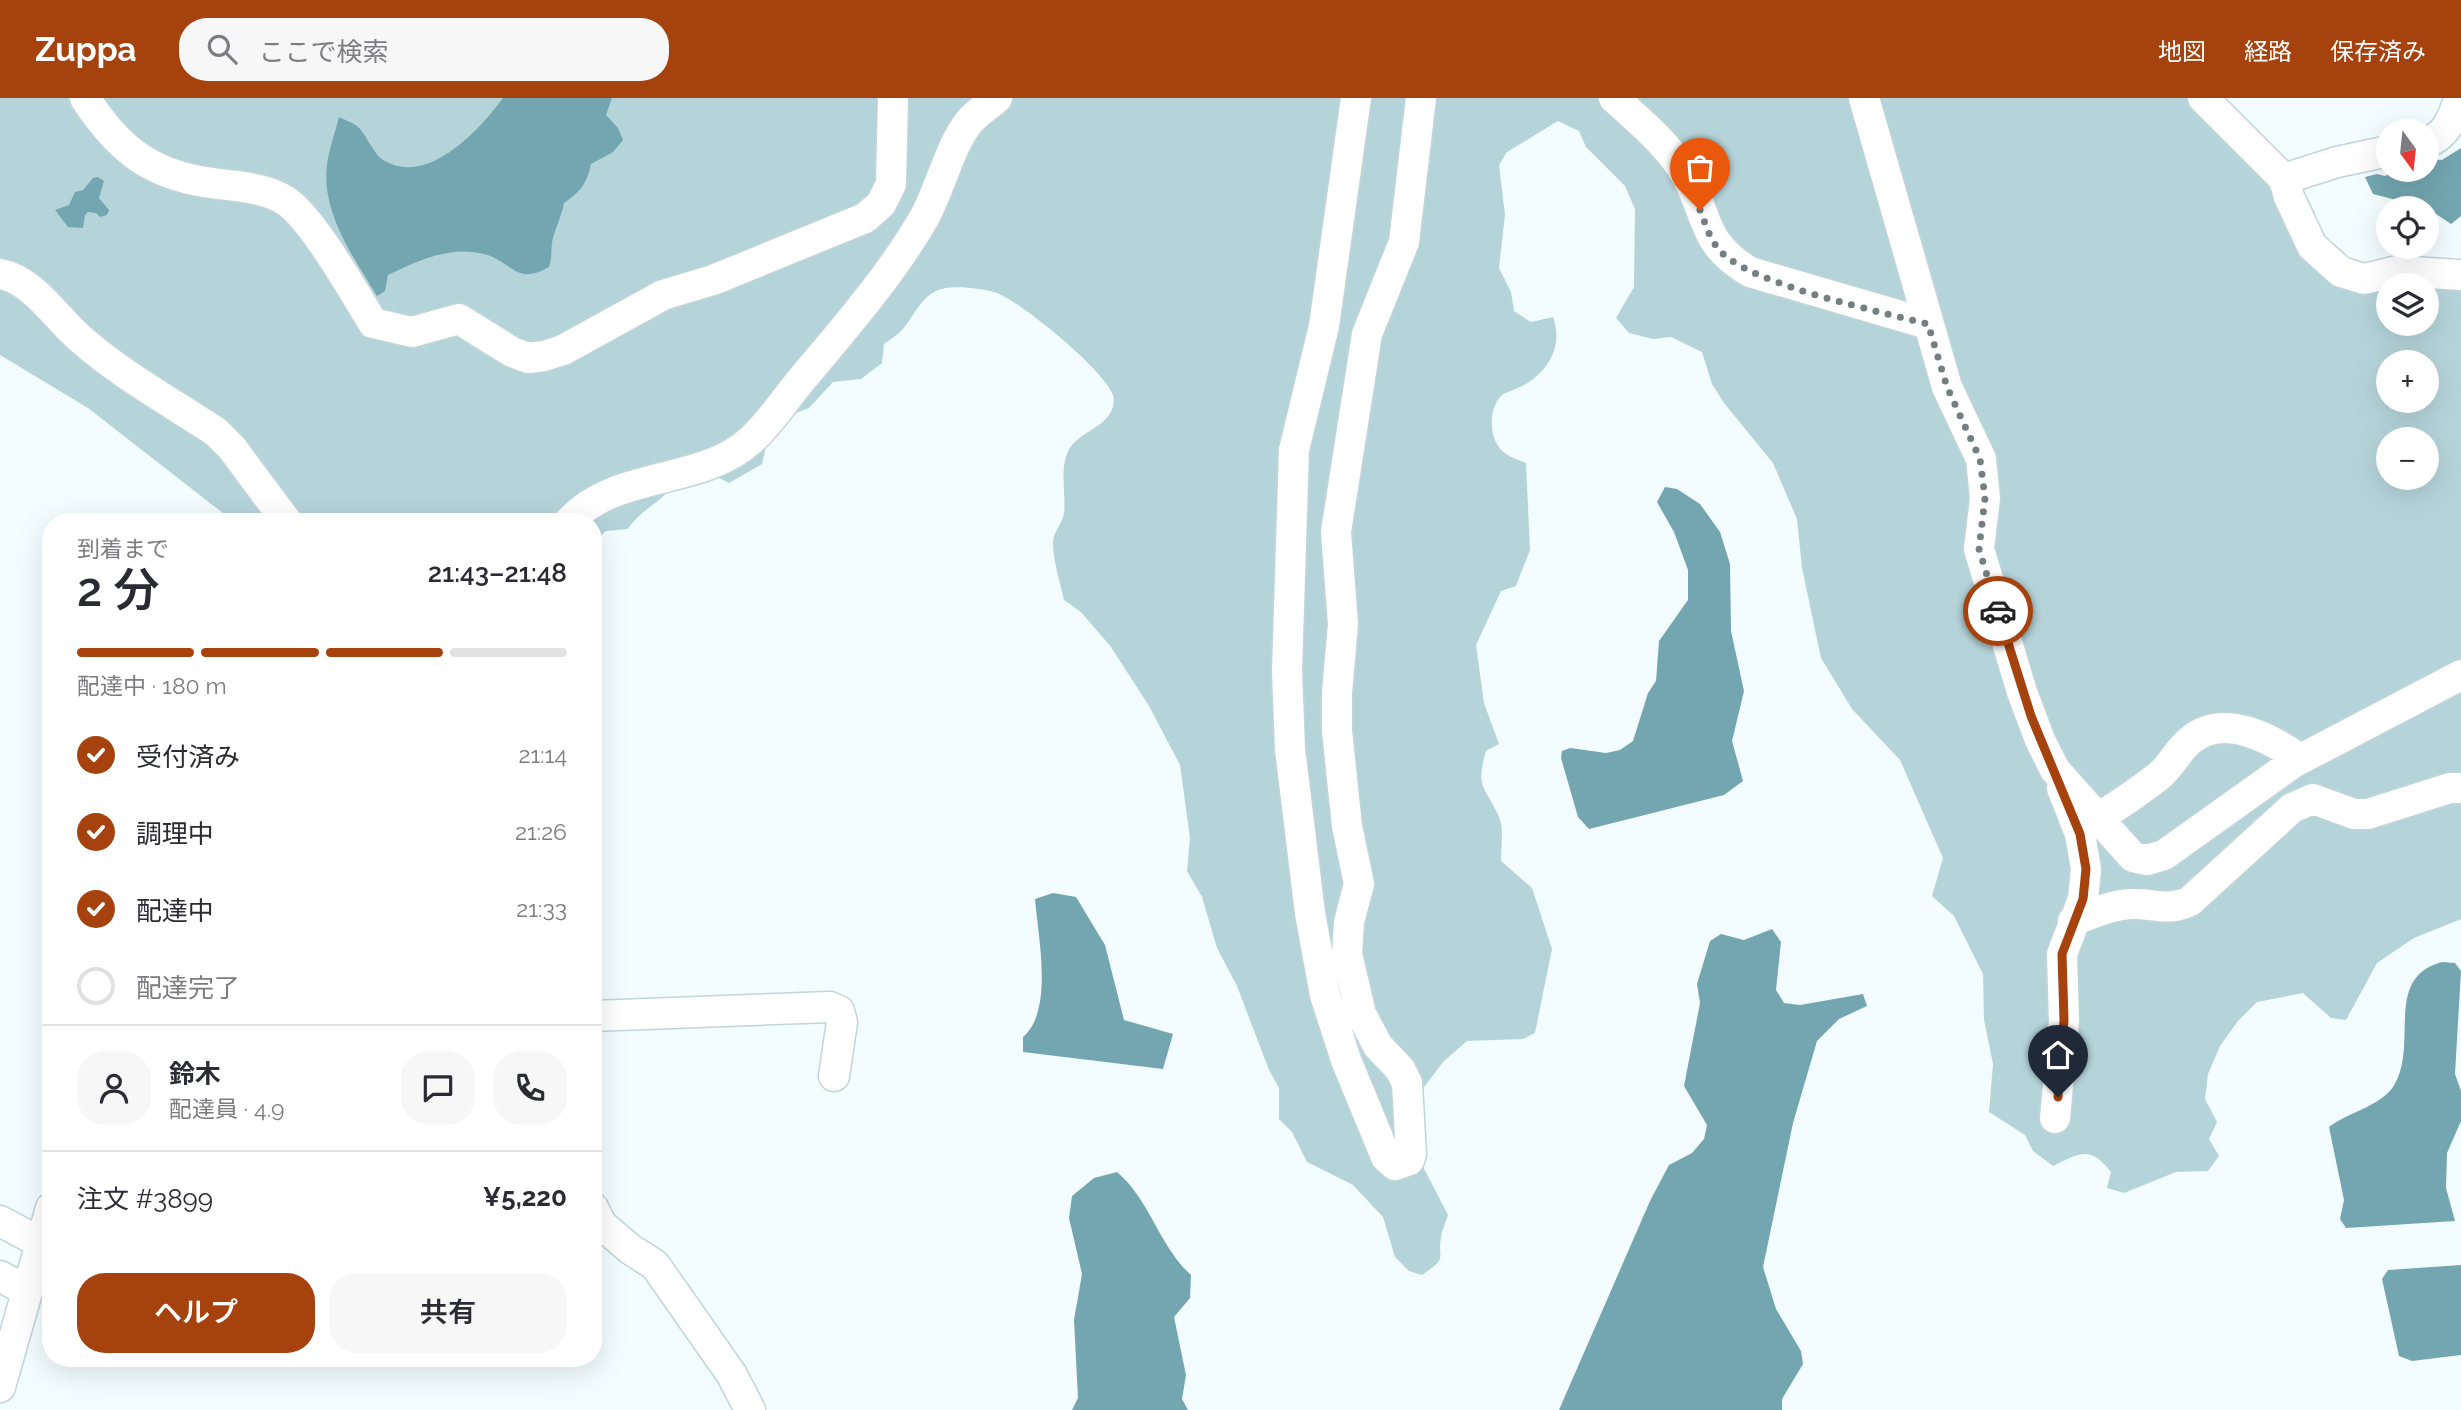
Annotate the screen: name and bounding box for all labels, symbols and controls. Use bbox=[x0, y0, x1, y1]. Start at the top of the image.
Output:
search box bbox=[179, 18, 669, 81]
text: Zuppa bbox=[35, 30, 137, 69]
icon: search bbox=[203, 30, 241, 68]
text: ここで検索 bbox=[259, 37, 389, 67]
text: 地図 bbox=[2158, 37, 2206, 66]
text: 経路 bbox=[2244, 37, 2292, 66]
text: 保存済み bbox=[2330, 37, 2426, 66]
north arrow bbox=[2376, 119, 2440, 182]
map controls bbox=[2376, 119, 2439, 490]
pin bbox=[1670, 138, 1730, 210]
icon: bag bbox=[1681, 149, 1719, 187]
button: locate bbox=[2376, 196, 2439, 259]
button: layers bbox=[2376, 273, 2439, 336]
button: + bbox=[2376, 350, 2439, 413]
button: − bbox=[2376, 427, 2439, 490]
text: 到着まで bbox=[77, 535, 169, 562]
text: 21:43–21:48 bbox=[428, 558, 567, 588]
text: 2 分 bbox=[77, 563, 160, 617]
courier bbox=[1963, 576, 2033, 646]
icon: car bbox=[1979, 592, 2017, 630]
text: 配達中 · 180 m bbox=[77, 672, 227, 699]
icon: check bbox=[77, 736, 115, 774]
text: 21:14 bbox=[518, 741, 567, 768]
text: 受付済み bbox=[136, 742, 240, 772]
icon: check bbox=[77, 813, 115, 851]
text: 21:26 bbox=[515, 818, 567, 845]
text: 調理中 bbox=[136, 819, 214, 849]
icon: check bbox=[77, 890, 115, 928]
text: 21:33 bbox=[516, 895, 567, 922]
text: 配達中 bbox=[136, 896, 214, 926]
text: 配達完了 bbox=[136, 973, 240, 1003]
pin bbox=[2028, 1025, 2088, 1097]
icon: home bbox=[2039, 1036, 2077, 1074]
button: person bbox=[77, 1051, 151, 1125]
button: chat bbox=[401, 1051, 475, 1125]
button: phone bbox=[493, 1051, 567, 1125]
text: 鈴木 bbox=[169, 1059, 221, 1089]
text: 配達員 · 4.9 bbox=[169, 1095, 284, 1122]
text: ¥5,220 bbox=[483, 1182, 567, 1212]
text: 注文 #3899 bbox=[77, 1184, 213, 1214]
button: ヘルプ bbox=[77, 1273, 315, 1353]
button: 共有 bbox=[329, 1273, 567, 1353]

